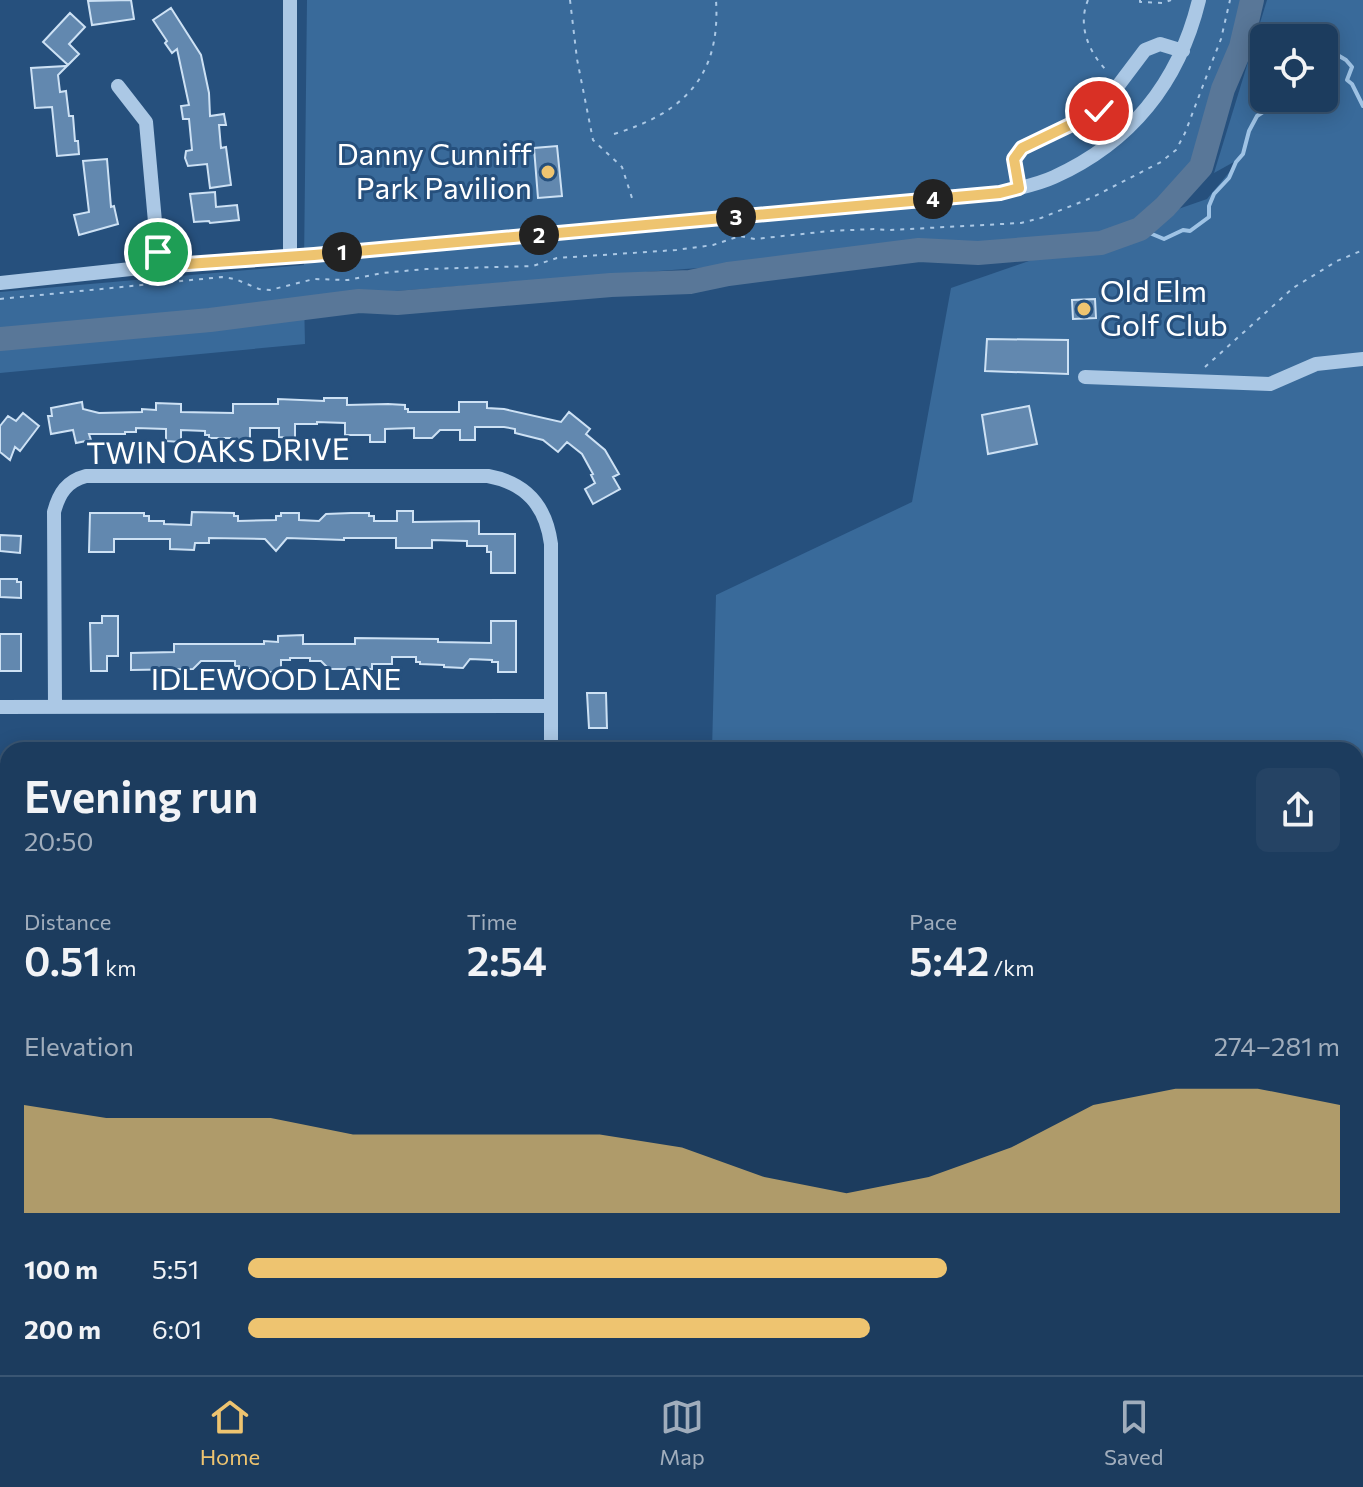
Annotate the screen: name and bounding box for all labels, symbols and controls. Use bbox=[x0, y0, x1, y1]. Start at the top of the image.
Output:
map controls bbox=[1250, 24, 1338, 112]
button: locate bbox=[1250, 24, 1338, 112]
pin bbox=[1065, 77, 1133, 145]
icon: check bbox=[1077, 89, 1121, 133]
place label: Danny Cunniff Park Pavilion bbox=[336, 134, 532, 205]
marker: Danny Cunniff Park Pavilion bbox=[539, 163, 557, 181]
pin: 4 bbox=[913, 179, 953, 219]
text: 4 bbox=[926, 185, 940, 212]
pin: 3 bbox=[716, 197, 756, 237]
text: 3 bbox=[730, 203, 742, 230]
pin: 2 bbox=[519, 215, 559, 255]
pin bbox=[124, 218, 192, 286]
text: 2 bbox=[533, 221, 545, 248]
icon: arrive bbox=[136, 230, 180, 274]
pin: 1 bbox=[322, 232, 362, 272]
text: 1 bbox=[337, 238, 347, 265]
place label: Old Elm Golf Club bbox=[1100, 271, 1228, 342]
marker: Old Elm Golf Club bbox=[1075, 300, 1093, 318]
street label: TWIN OAKS DRIVE bbox=[86, 429, 350, 470]
street label: IDLEWOOD LANE bbox=[151, 659, 401, 696]
text: Evening run bbox=[24, 768, 258, 822]
button: share bbox=[1256, 768, 1340, 852]
text: 20:50 bbox=[24, 825, 93, 856]
text: Distance bbox=[24, 908, 111, 935]
text: Time bbox=[467, 908, 517, 935]
text: Pace bbox=[909, 908, 957, 935]
text: 0.51 bbox=[24, 935, 101, 984]
text: 2:54 bbox=[467, 935, 547, 984]
text: 5:42 bbox=[909, 935, 989, 984]
text: km bbox=[101, 954, 136, 981]
text: /km bbox=[989, 954, 1034, 981]
text: Elevation bbox=[24, 1030, 134, 1061]
text: 274–281 m bbox=[1214, 1030, 1340, 1061]
text: 100 m bbox=[24, 1253, 98, 1284]
text: 5:51 bbox=[152, 1253, 199, 1284]
text: 200 m bbox=[24, 1313, 101, 1344]
text: 6:01 bbox=[152, 1313, 202, 1344]
tab: Home bbox=[200, 1395, 260, 1470]
tab: Map bbox=[659, 1395, 705, 1470]
tab: Saved bbox=[1104, 1395, 1163, 1470]

